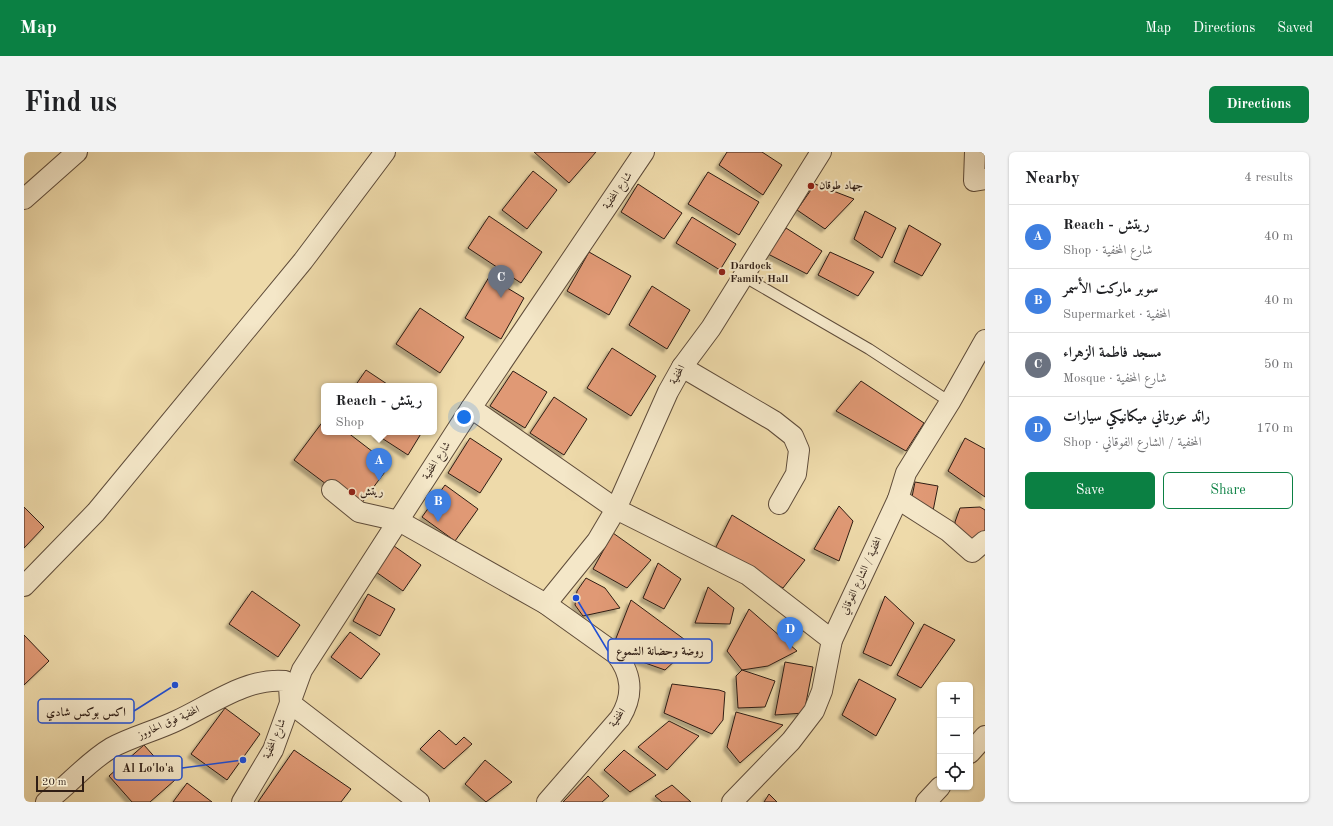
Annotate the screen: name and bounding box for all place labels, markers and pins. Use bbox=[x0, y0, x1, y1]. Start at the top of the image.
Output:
place label: جهاد طوقان bbox=[819, 180, 863, 192]
marker: جهاد طوقان bbox=[806, 181, 816, 191]
place label: Dardock Family Hall bbox=[730, 261, 789, 285]
pin: C bbox=[488, 265, 514, 298]
marker: Dardock Family Hall bbox=[717, 267, 727, 277]
pin: A bbox=[366, 448, 392, 481]
marker: ريتش bbox=[347, 487, 357, 497]
place label: ريتش bbox=[360, 487, 384, 499]
pin: B bbox=[425, 489, 451, 522]
pin: D bbox=[777, 617, 803, 650]
callout: روضة وحضانة الشموع bbox=[608, 639, 712, 663]
callout: اكس بوكس شادي bbox=[38, 699, 134, 723]
callout: Al Lo'lo'a bbox=[114, 756, 182, 780]

